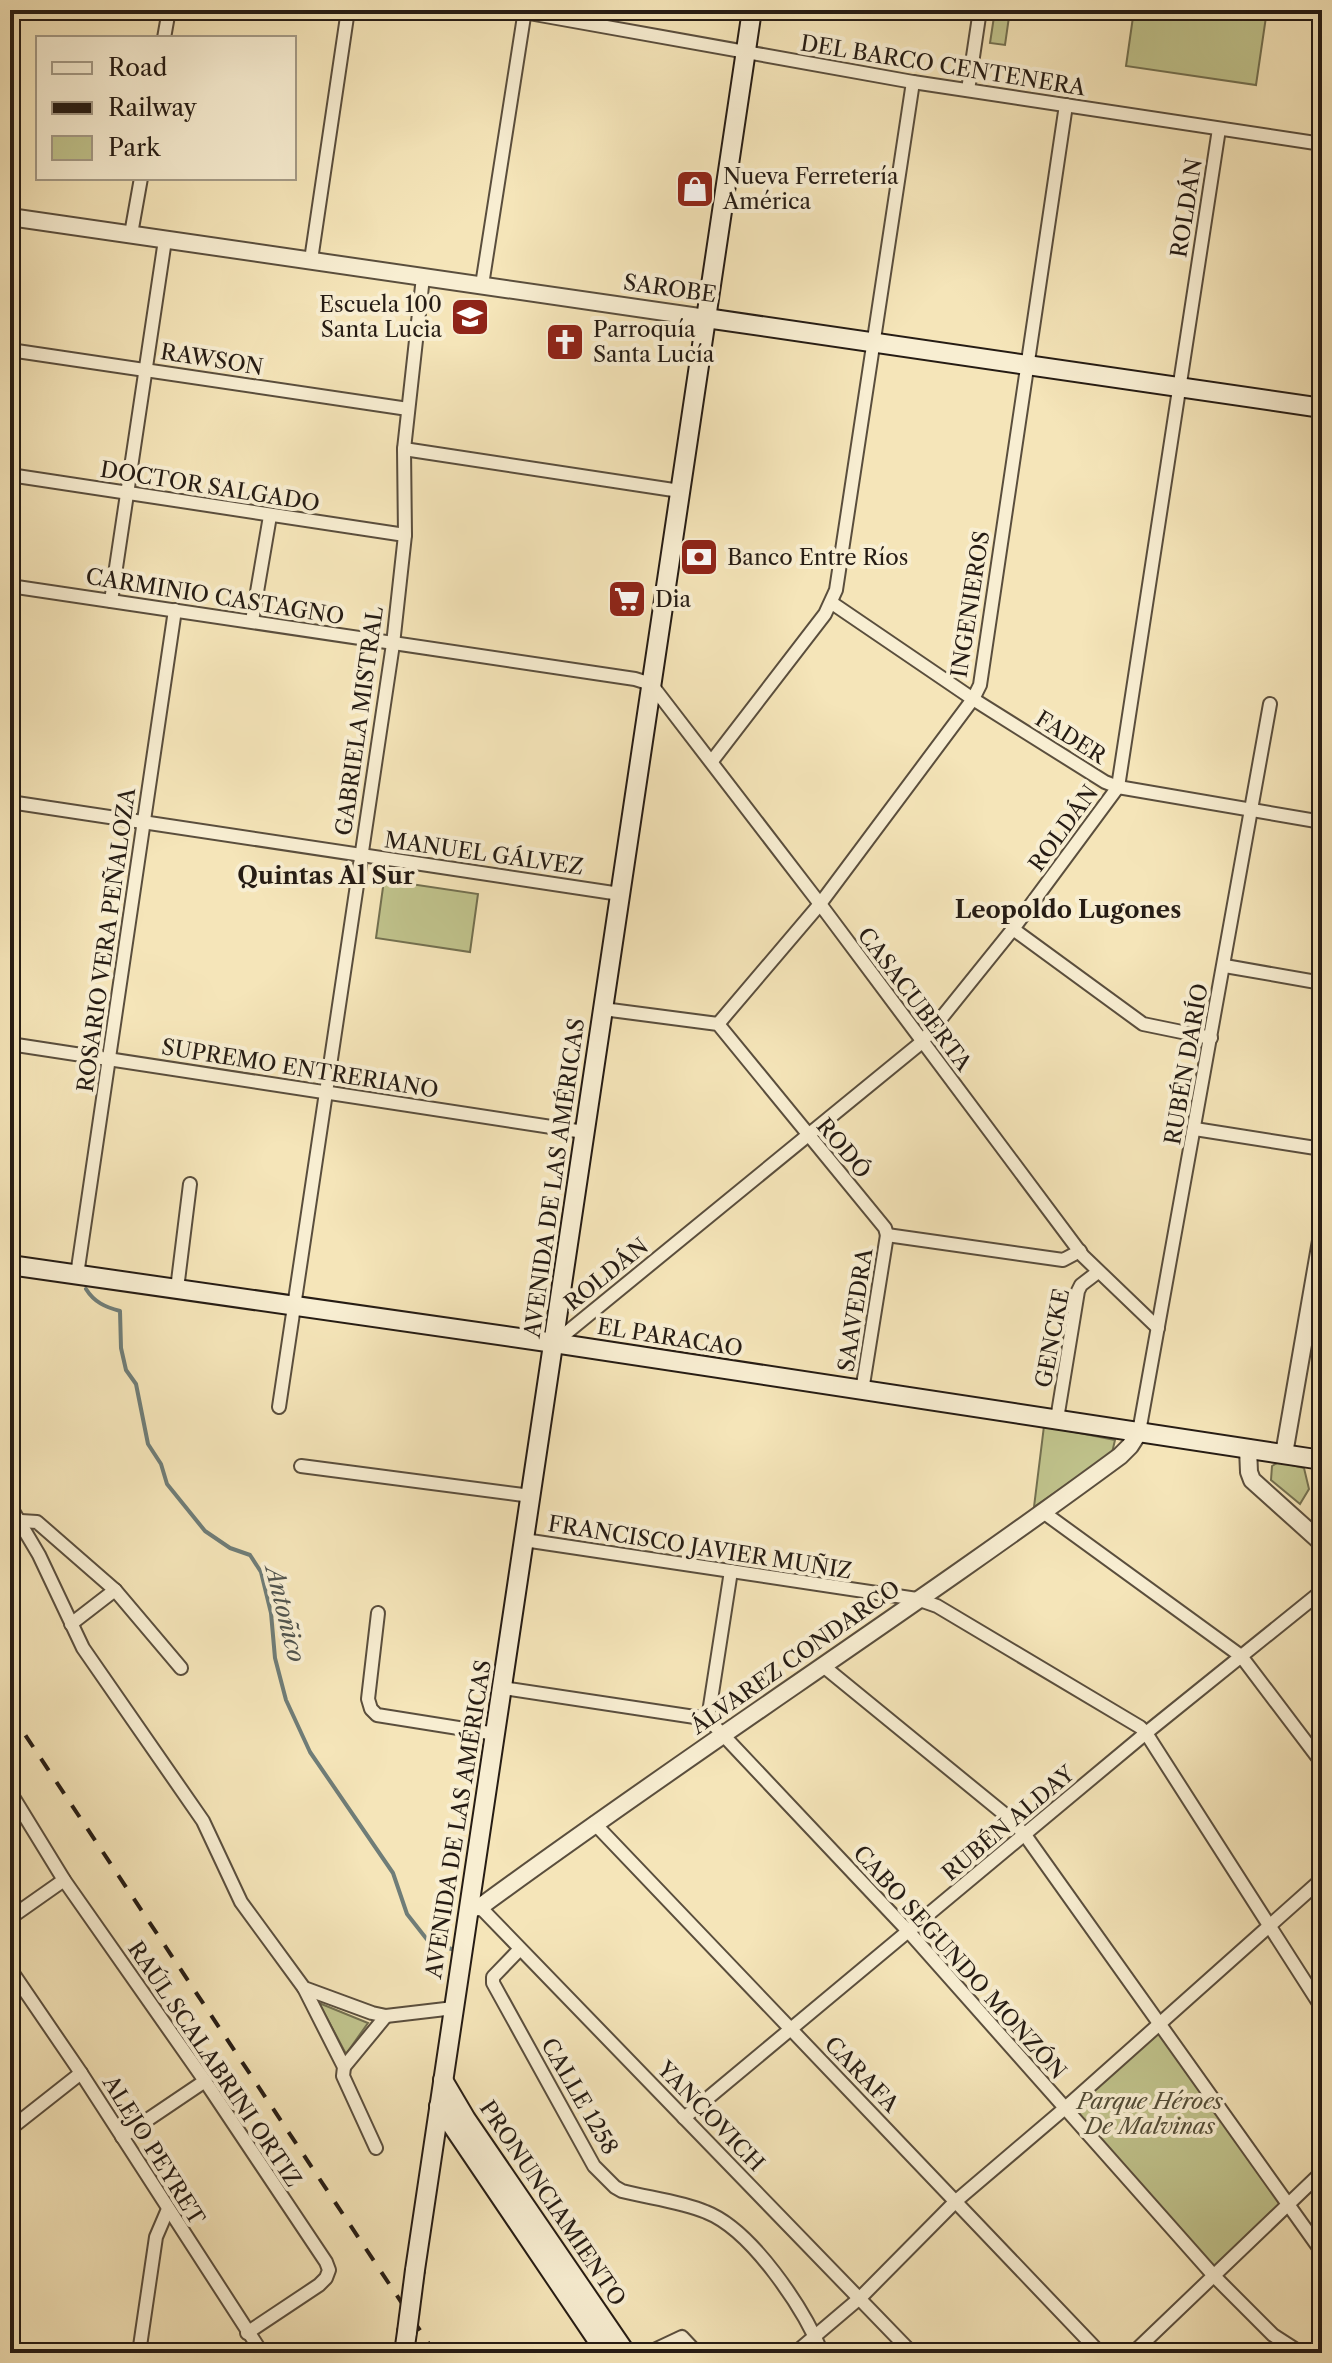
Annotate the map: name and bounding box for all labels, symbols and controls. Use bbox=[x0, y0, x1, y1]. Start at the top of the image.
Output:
street label: DEL BARCO CENTENERA bbox=[798, 30, 1088, 101]
legend bbox=[36, 36, 296, 180]
text: Road bbox=[108, 53, 168, 82]
text: Railway bbox=[108, 93, 198, 122]
text: Park bbox=[108, 133, 161, 162]
street label: ROLDÁN bbox=[1164, 156, 1208, 260]
place label: Nueva Ferretería América bbox=[722, 163, 899, 215]
shop icon: Nueva Ferretería América bbox=[674, 168, 716, 210]
street label: SAROBE bbox=[622, 269, 718, 308]
place label: Escuela 100 Santa Lucia bbox=[319, 291, 442, 343]
school or university icon: Escuela 100 Santa Lucia bbox=[449, 296, 491, 338]
place label: Parroquía Santa Lucía bbox=[593, 316, 715, 368]
church icon: Parroquía Santa Lucía bbox=[544, 321, 586, 363]
street label: RAWSON bbox=[159, 338, 265, 381]
street label: DOCTOR SALGADO bbox=[98, 456, 322, 517]
street label: INGENIEROS bbox=[946, 529, 995, 679]
bank icon: Banco Entre Ríos bbox=[678, 536, 720, 578]
place label: Banco Entre Ríos bbox=[727, 544, 908, 571]
street label: CARMINIO CASTAGNO bbox=[84, 563, 346, 630]
supermarket icon: Dia bbox=[606, 578, 648, 620]
place label: Dia bbox=[655, 586, 692, 613]
street label: GABRIELA MISTRAL bbox=[330, 604, 389, 837]
street label: FADER bbox=[1030, 705, 1112, 770]
street label: ROLDÁN bbox=[1022, 779, 1104, 877]
street label: ROSARIO VERA PEÑALOZA bbox=[71, 785, 141, 1094]
street label: MANUEL GÁLVEZ bbox=[383, 825, 585, 881]
district label: Quintas Al Sur bbox=[237, 861, 415, 890]
district label: Leopoldo Lugones bbox=[955, 895, 1181, 924]
street label: CASACUBERTA bbox=[852, 922, 978, 1077]
street label: RUBÉN DARÍO bbox=[1158, 981, 1214, 1147]
street label: AVENIDA DE LAS AMÉRICAS bbox=[518, 1017, 590, 1340]
street label: SUPREMO ENTRERIANO bbox=[160, 1033, 440, 1104]
street label: RODÓ bbox=[811, 1112, 877, 1184]
street label: ROLDÁN bbox=[558, 1232, 654, 1316]
street label: SAAVEDRA bbox=[832, 1246, 879, 1374]
street label: GENCKE bbox=[1030, 1286, 1075, 1390]
street label: EL PARACAO bbox=[595, 1313, 745, 1362]
street label: FRANCISCO JAVIER MUÑIZ bbox=[546, 1509, 854, 1585]
water label: Antoñico bbox=[259, 1559, 311, 1665]
street label: ÁLVAREZ CONDARCO bbox=[684, 1574, 905, 1740]
street label: AVENIDA DE LAS AMÉRICAS bbox=[419, 1658, 497, 1981]
street label: RUBÉN ALDAY bbox=[936, 1759, 1080, 1887]
street label: CABO SEGUNDO MONZÓN bbox=[847, 1839, 1073, 2085]
street label: RAÚL SCALABRINI ORTIZ bbox=[122, 1936, 308, 2192]
street label: CARAFA bbox=[819, 2031, 905, 2118]
street label: CALLE 1258 bbox=[535, 2033, 624, 2159]
street label: YANCOVICH bbox=[651, 2055, 770, 2177]
street label: ALEJO PEYRET bbox=[96, 2070, 211, 2230]
park label: Parque Héroes De Malvinas bbox=[1075, 2088, 1223, 2140]
street label: PRONUNCIAMIENTO bbox=[474, 2096, 631, 2311]

